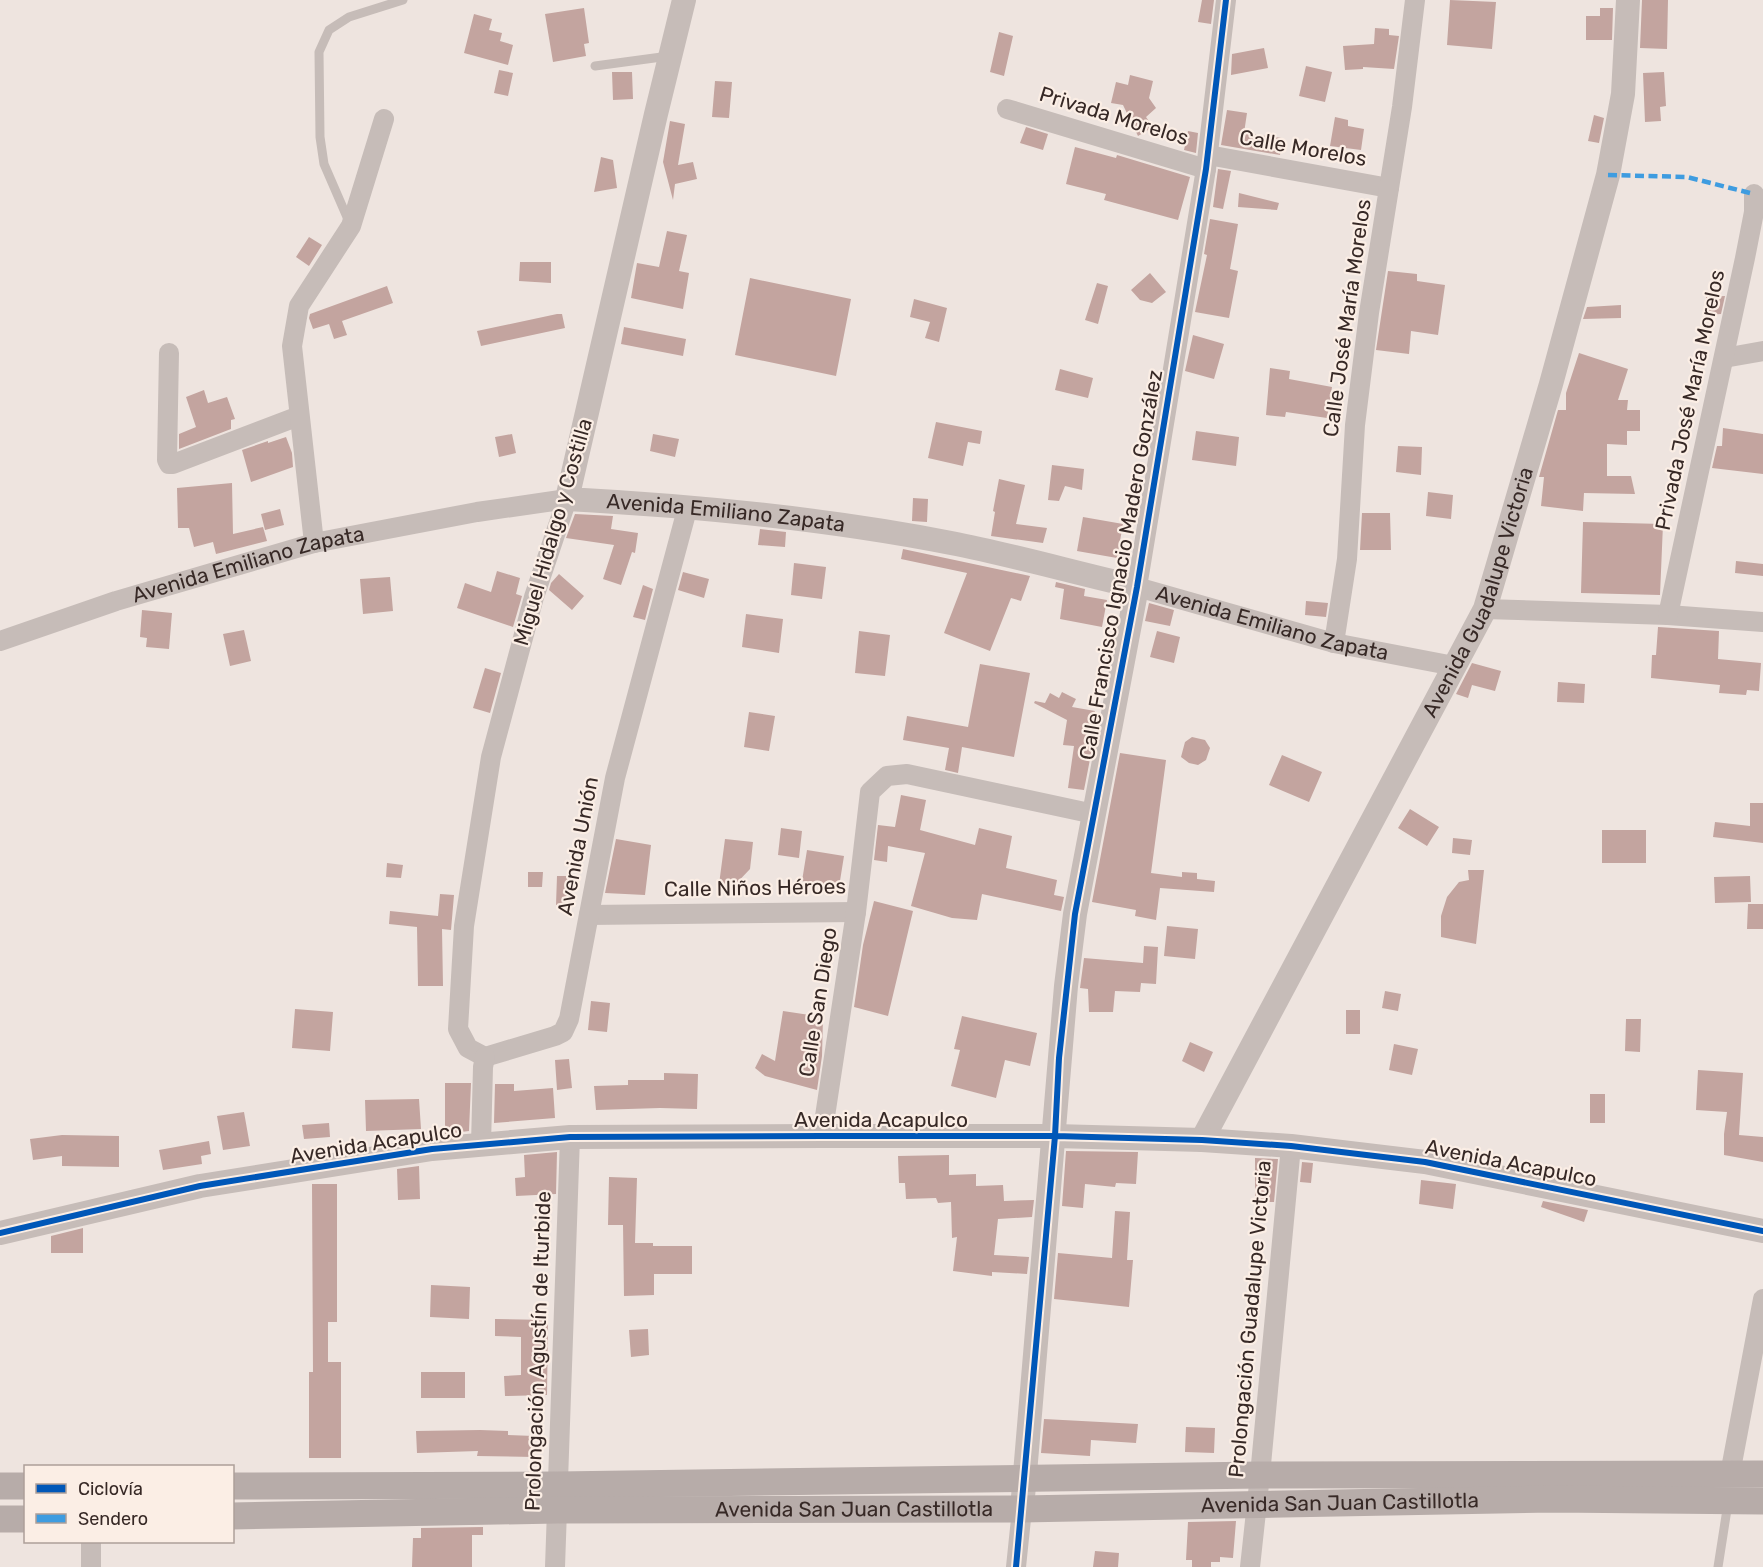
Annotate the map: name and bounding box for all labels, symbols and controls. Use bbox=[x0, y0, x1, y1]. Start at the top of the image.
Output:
street label: Privada Morelos bbox=[1037, 81, 1192, 150]
street label: Calle Morelos bbox=[1237, 124, 1369, 171]
street label: Calle José María Morelos bbox=[1317, 197, 1376, 438]
street label: Privada José María Morelos bbox=[1650, 267, 1729, 532]
street label: Calle Francisco Ignacio Madero González bbox=[1074, 368, 1167, 762]
street label: Miguel Hidalgo y Costilla bbox=[508, 415, 597, 648]
street label: Avenida Guadalupe Victoria bbox=[1417, 464, 1538, 721]
street label: Avenida Emiliano Zapata bbox=[606, 488, 847, 537]
street label: Avenida Emiliano Zapata bbox=[129, 521, 366, 608]
street label: Avenida Emiliano Zapata bbox=[1153, 580, 1391, 665]
street label: Avenida Unión bbox=[552, 774, 603, 917]
street label: Calle Niños Héroes bbox=[664, 873, 846, 902]
street label: Calle San Diego bbox=[793, 925, 842, 1079]
street label: Avenida Acapulco bbox=[794, 1107, 968, 1132]
street label: Avenida Acapulco bbox=[288, 1117, 464, 1168]
street label: Avenida Acapulco bbox=[1423, 1134, 1599, 1191]
street label: Prolongación Guadalupe Victoria bbox=[1223, 1159, 1276, 1479]
street label: Prolongación Agustín de Iturbide bbox=[519, 1191, 556, 1511]
legend bbox=[24, 1465, 234, 1543]
text: Ciclovía bbox=[78, 1478, 143, 1500]
street label: Avenida San Juan Castillotla bbox=[1201, 1487, 1479, 1518]
street label: Avenida San Juan Castillotla bbox=[715, 1496, 993, 1522]
text: Sendero bbox=[78, 1508, 148, 1530]

